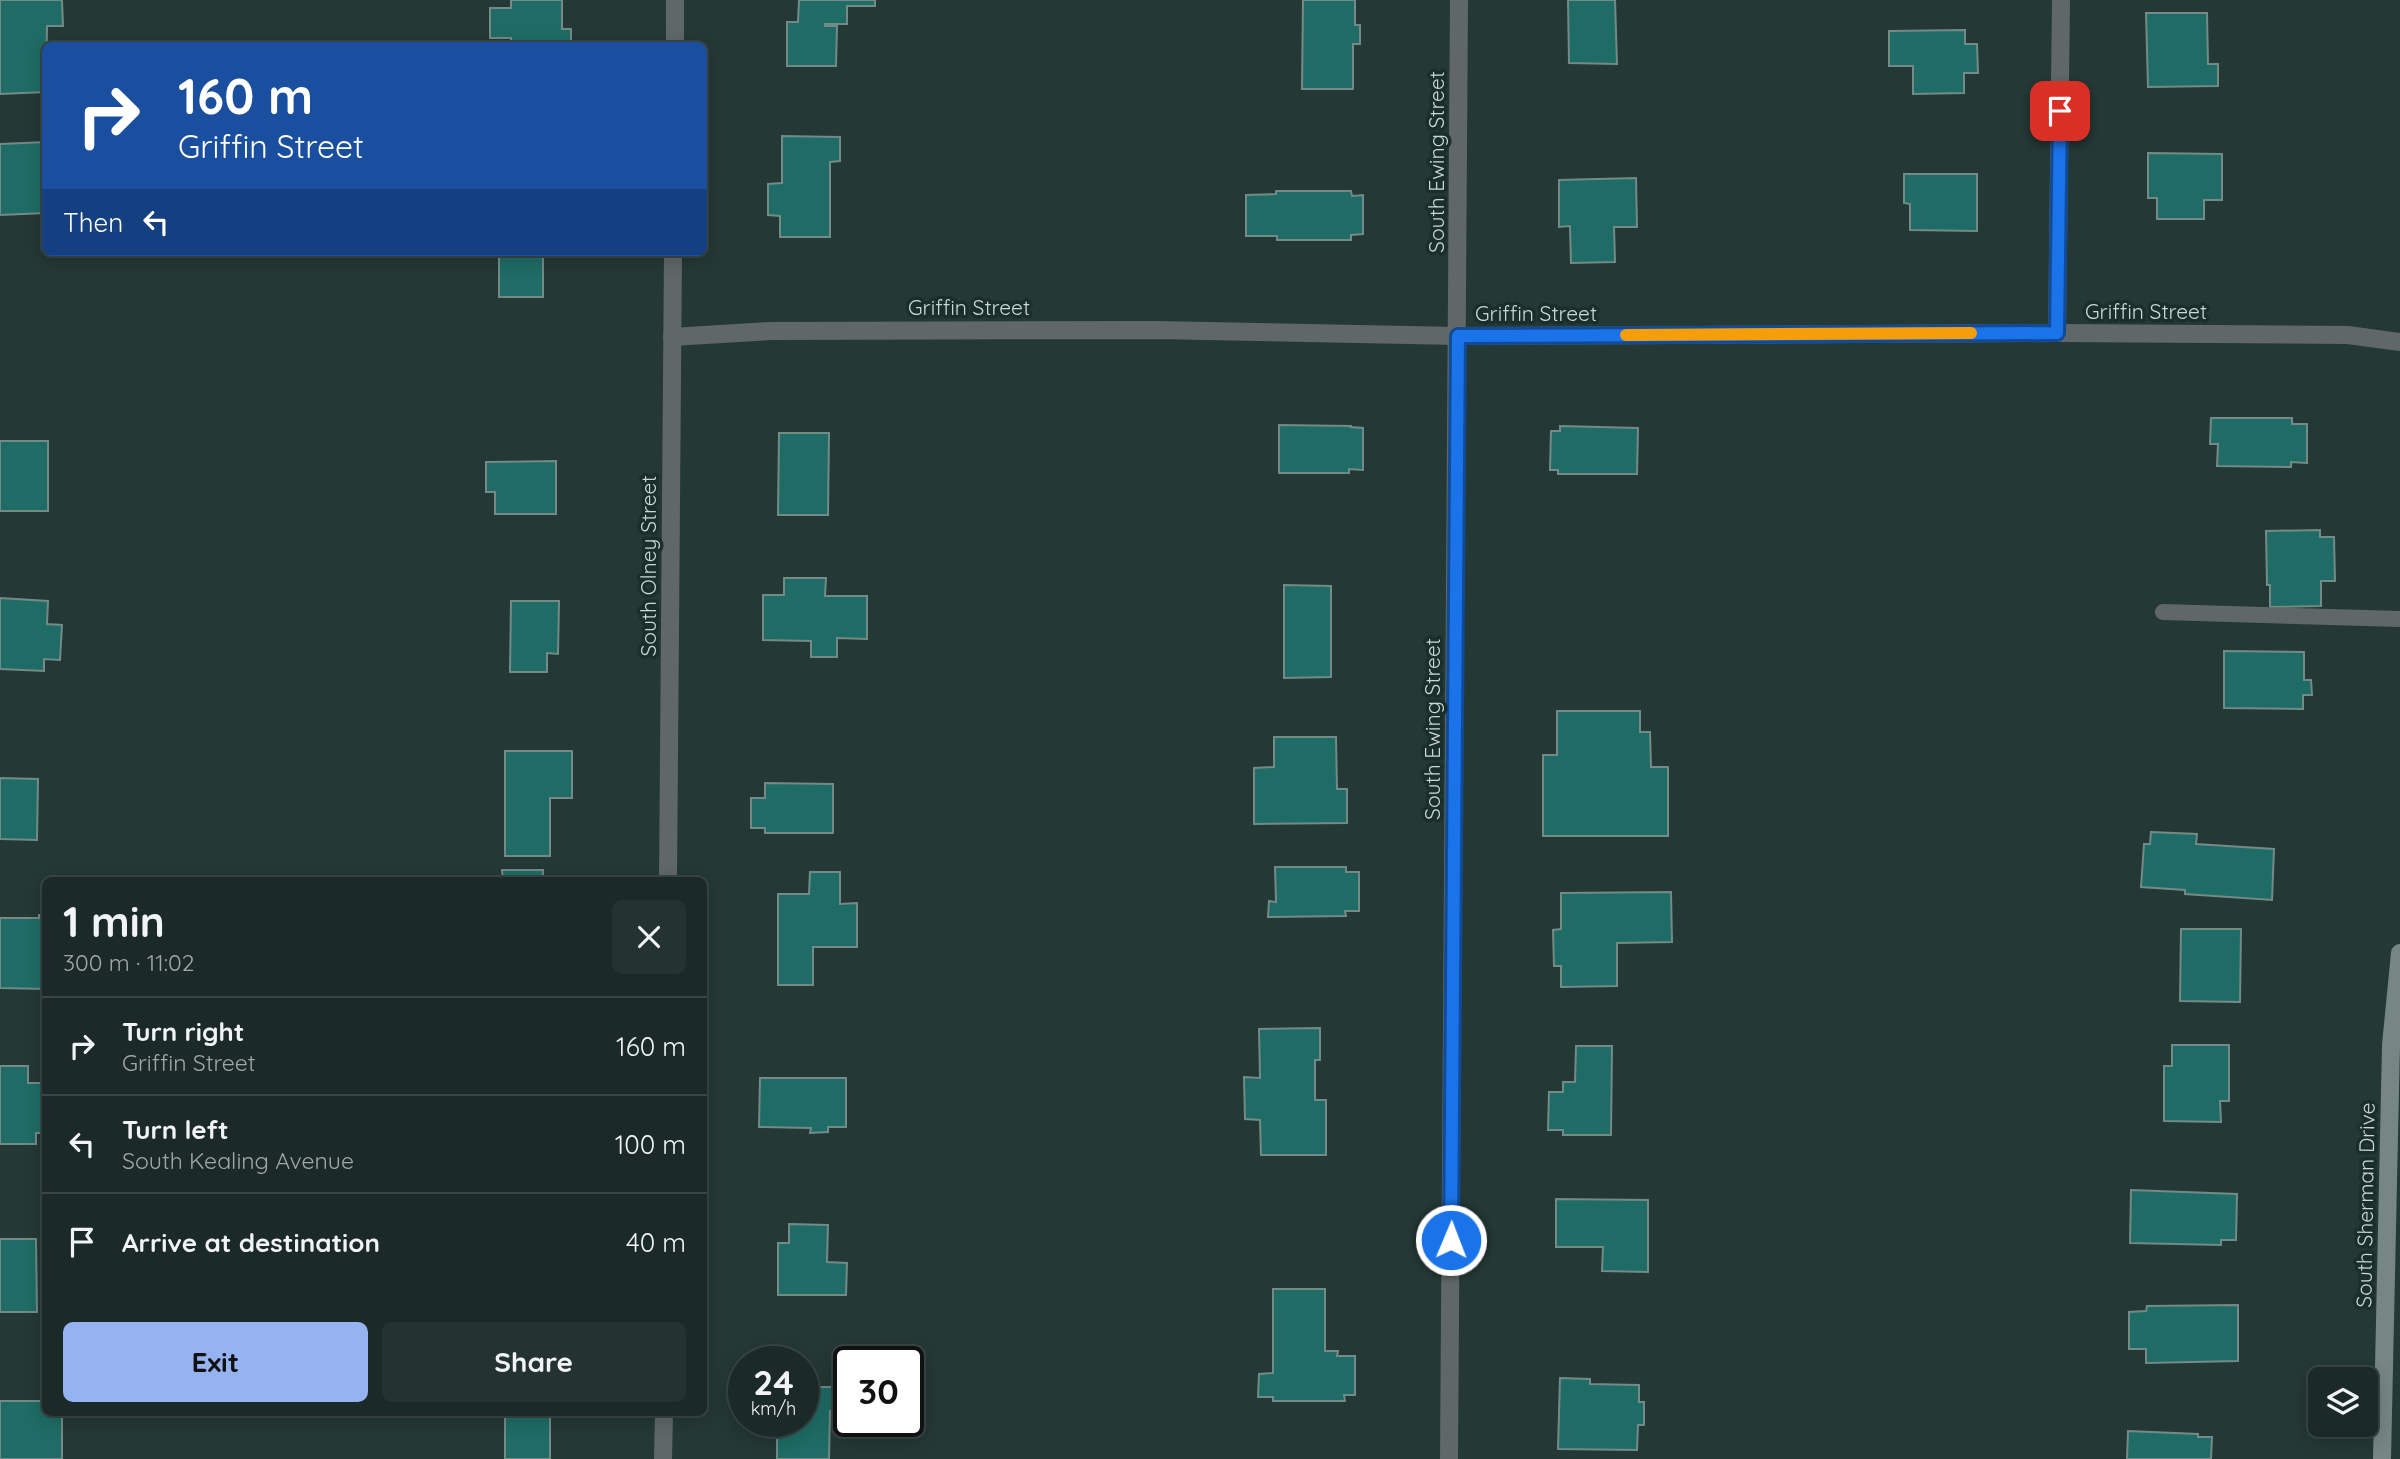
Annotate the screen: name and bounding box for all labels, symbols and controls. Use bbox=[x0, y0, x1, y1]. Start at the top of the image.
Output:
text: 160 m bbox=[178, 65, 313, 126]
icon: right bbox=[63, 70, 154, 161]
street label: South Ewing Street bbox=[1423, 71, 1449, 253]
pin bbox=[2030, 81, 2090, 141]
icon: arrive bbox=[2041, 92, 2079, 130]
text: Griffin Street bbox=[178, 126, 364, 166]
icon: left bbox=[137, 203, 175, 241]
text: Then bbox=[63, 206, 123, 239]
street label: Griffin Street bbox=[908, 294, 1030, 320]
street label: Griffin Street bbox=[2085, 298, 2207, 324]
street label: Griffin Street bbox=[1475, 300, 1597, 326]
street label: South Olney Street bbox=[635, 475, 661, 657]
street label: South Ewing Street bbox=[1419, 638, 1445, 820]
text: 1 min bbox=[63, 895, 165, 948]
button: close bbox=[612, 900, 686, 974]
text: 300 m · 11:02 bbox=[63, 948, 194, 977]
text: Turn right bbox=[122, 1015, 244, 1048]
icon: right bbox=[63, 1027, 101, 1065]
text: 160 m bbox=[616, 1030, 686, 1063]
text: Griffin Street bbox=[122, 1048, 256, 1077]
street label: South Sherman Drive bbox=[2350, 1102, 2380, 1308]
text: Turn left bbox=[122, 1113, 229, 1146]
icon: left bbox=[63, 1125, 101, 1163]
text: 100 m bbox=[615, 1128, 686, 1161]
text: South Kealing Avenue bbox=[122, 1146, 354, 1175]
position arrow bbox=[1414, 1203, 1488, 1277]
icon: arrive bbox=[63, 1223, 101, 1261]
text: Arrive at destination bbox=[122, 1226, 380, 1259]
text: 40 m bbox=[626, 1226, 686, 1259]
button: Exit bbox=[63, 1322, 368, 1402]
button: Share bbox=[382, 1322, 686, 1402]
speed limit sign: 30 bbox=[833, 1346, 924, 1437]
text: 24 bbox=[753, 1360, 794, 1404]
map controls bbox=[2308, 1367, 2378, 1437]
button: layers bbox=[2308, 1367, 2378, 1437]
text: km/h bbox=[751, 1397, 796, 1420]

